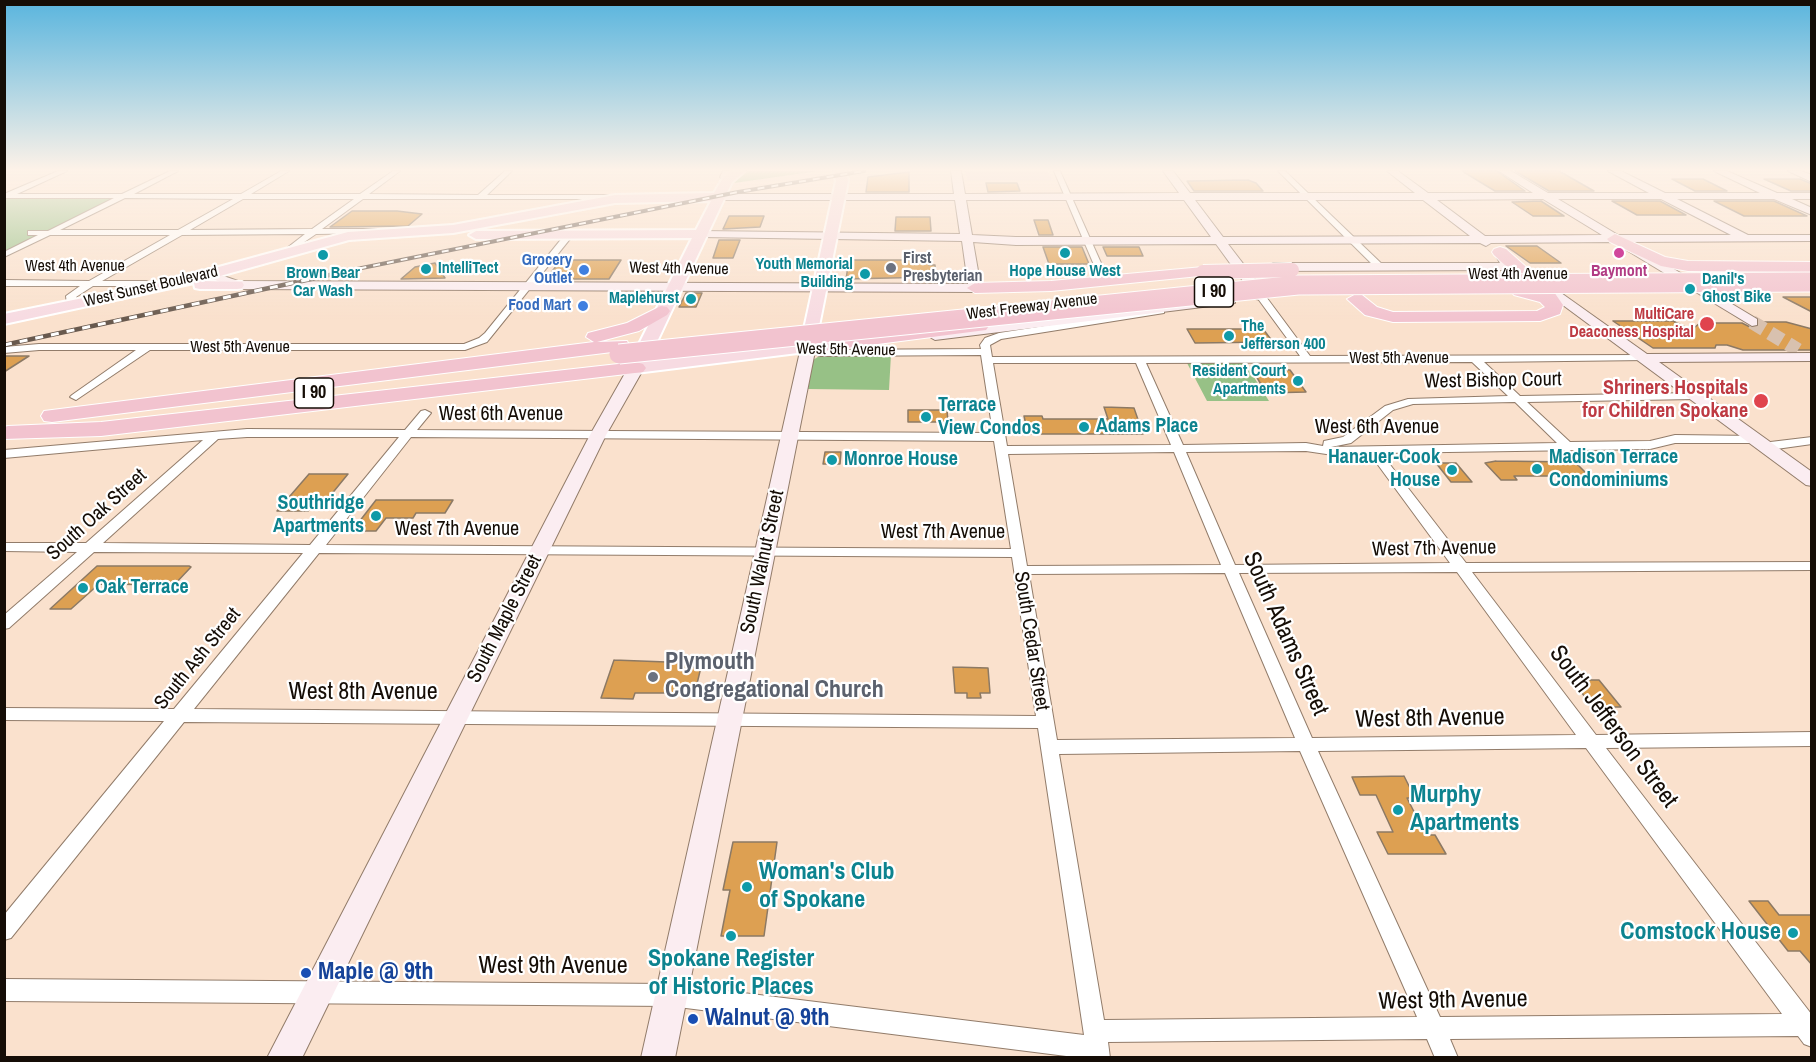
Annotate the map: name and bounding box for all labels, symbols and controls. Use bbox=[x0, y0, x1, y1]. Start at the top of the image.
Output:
marker: Hope House West bbox=[1058, 246, 1072, 260]
marker: Baymont bbox=[1612, 246, 1626, 260]
marker: Brown Bear Car Wash bbox=[316, 248, 330, 262]
place label: First Presbyterian bbox=[903, 249, 982, 287]
place label: Grocery Outlet bbox=[522, 251, 572, 289]
place label: Youth Memorial Building bbox=[756, 255, 853, 293]
street label: West 4th Avenue bbox=[25, 257, 125, 277]
place label: IntelliTect bbox=[438, 259, 498, 279]
street label: West 4th Avenue bbox=[629, 259, 729, 279]
marker: First Presbyterian bbox=[884, 261, 898, 275]
street label: West Sunset Boulevard bbox=[82, 262, 220, 312]
marker: IntelliTect bbox=[419, 262, 433, 276]
place label: Hope House West bbox=[1009, 262, 1121, 282]
place label: Baymont bbox=[1591, 262, 1647, 282]
marker: Grocery Outlet bbox=[577, 263, 591, 277]
place label: Brown Bear Car Wash bbox=[286, 264, 360, 302]
street label: West 4th Avenue bbox=[1468, 265, 1568, 285]
marker: Youth Memorial Building bbox=[858, 267, 872, 281]
place label: Danil's Ghost Bike bbox=[1702, 270, 1771, 308]
road number: I 90 bbox=[1194, 277, 1234, 307]
marker: Danil's Ghost Bike bbox=[1683, 282, 1697, 296]
place label: Maplehurst bbox=[609, 289, 679, 309]
street label: West Freeway Avenue bbox=[966, 289, 1098, 325]
marker: Maplehurst bbox=[684, 292, 698, 306]
place label: Food Mart bbox=[508, 296, 571, 316]
marker: Food Mart bbox=[576, 299, 590, 313]
place label: MultiCare Deaconess Hospital bbox=[1569, 305, 1694, 343]
marker: MultiCare Deaconess Hospital bbox=[1698, 315, 1716, 333]
place label: The Jefferson 400 bbox=[1241, 317, 1326, 355]
marker: The Jefferson 400 bbox=[1222, 329, 1236, 343]
street label: West 5th Avenue bbox=[190, 338, 290, 358]
street label: West 5th Avenue bbox=[796, 340, 896, 360]
street label: West 5th Avenue bbox=[1349, 349, 1449, 369]
place label: Resident Court Apartments bbox=[1192, 362, 1286, 400]
street label: West Bishop Court bbox=[1424, 368, 1562, 394]
marker: Resident Court Apartments bbox=[1291, 374, 1305, 388]
place label: Shriners Hospitals for Children Spokane bbox=[1582, 377, 1748, 424]
road number: I 90 bbox=[294, 378, 334, 408]
marker: Shriners Hospitals for Children Spokane bbox=[1752, 392, 1770, 410]
place label: Terrace View Condos bbox=[938, 394, 1041, 441]
street label: West 6th Avenue bbox=[439, 403, 563, 427]
marker: Terrace View Condos bbox=[919, 410, 933, 424]
place label: Adams Place bbox=[1096, 415, 1198, 439]
street label: West 6th Avenue bbox=[1315, 416, 1439, 440]
marker: Adams Place bbox=[1077, 420, 1091, 434]
place label: Hanauer-Cook House bbox=[1328, 446, 1440, 493]
place label: Madison Terrace Condominiums bbox=[1549, 446, 1678, 493]
place label: Monroe House bbox=[844, 448, 958, 472]
marker: Monroe House bbox=[825, 453, 839, 467]
marker: Madison Terrace Condominiums bbox=[1530, 462, 1544, 476]
marker: Hanauer-Cook House bbox=[1445, 463, 1459, 477]
street label: South Oak Street bbox=[42, 464, 152, 566]
street label: South Walnut Street bbox=[736, 488, 790, 636]
place label: Southridge Apartments bbox=[273, 492, 364, 539]
marker: Southridge Apartments bbox=[369, 509, 383, 523]
street label: West 7th Avenue bbox=[395, 518, 519, 542]
street label: West 7th Avenue bbox=[881, 521, 1005, 545]
street label: West 7th Avenue bbox=[1372, 536, 1496, 562]
street label: South Adams Street bbox=[1236, 548, 1334, 720]
street label: South Maple Street bbox=[462, 551, 548, 687]
street label: South Cedar Street bbox=[1008, 570, 1054, 712]
place label: Oak Terrace bbox=[95, 576, 189, 600]
marker: Oak Terrace bbox=[76, 581, 90, 595]
street label: South Ash Street bbox=[150, 603, 246, 715]
street label: South Jefferson Street bbox=[1543, 640, 1683, 814]
place label: Plymouth Congregational Church bbox=[665, 649, 884, 705]
marker: Plymouth Congregational Church bbox=[646, 670, 660, 684]
street label: West 8th Avenue bbox=[288, 679, 438, 707]
street label: West 8th Avenue bbox=[1355, 703, 1505, 735]
place label: Murphy Apartments bbox=[1410, 782, 1519, 838]
marker: Murphy Apartments bbox=[1391, 803, 1405, 817]
place label: Woman's Club of Spokane bbox=[759, 859, 895, 915]
marker: Woman's Club of Spokane bbox=[740, 880, 754, 894]
place label: Comstock House bbox=[1620, 919, 1781, 947]
marker: Comstock House bbox=[1786, 926, 1800, 940]
marker: Spokane Register of Historic Places bbox=[724, 929, 738, 943]
place label: Spokane Register of Historic Places bbox=[648, 946, 814, 1002]
street label: West 9th Avenue bbox=[478, 953, 628, 981]
place label: Maple @ 9th bbox=[318, 959, 433, 987]
marker: Maple @ 9th bbox=[299, 966, 313, 980]
street label: West 9th Avenue bbox=[1378, 985, 1528, 1017]
place label: Walnut @ 9th bbox=[705, 1005, 830, 1033]
marker: Walnut @ 9th bbox=[686, 1012, 700, 1026]

